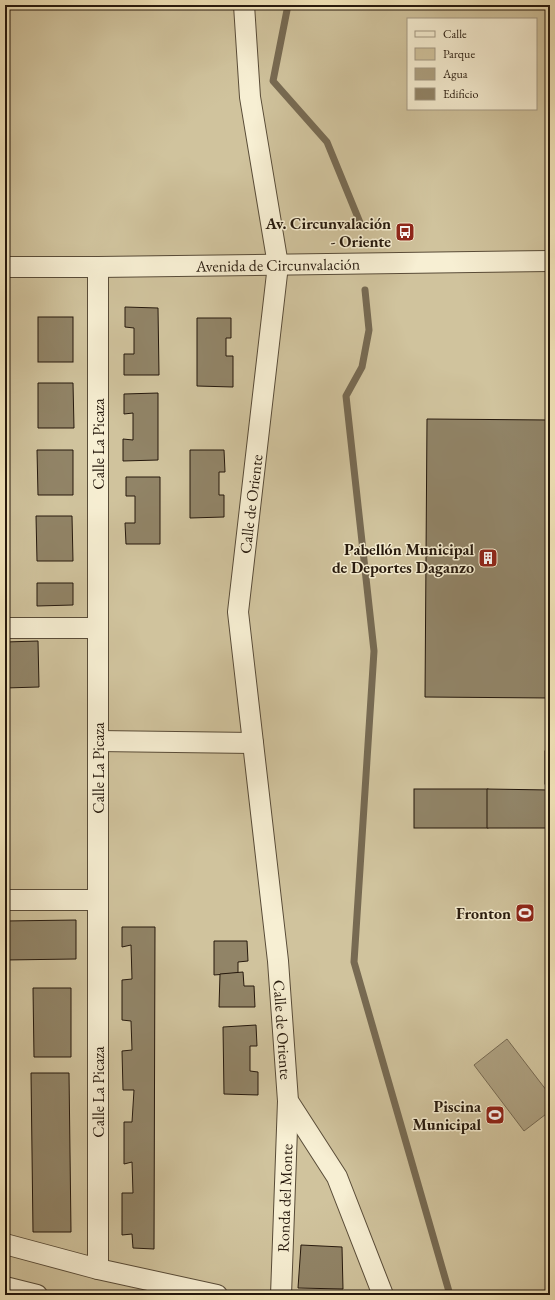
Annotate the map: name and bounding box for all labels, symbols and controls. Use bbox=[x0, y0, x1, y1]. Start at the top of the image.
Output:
legend bbox=[407, 18, 537, 110]
text: Calle bbox=[443, 26, 467, 42]
text: Parque bbox=[443, 46, 475, 62]
text: Agua bbox=[442, 66, 468, 82]
text: Edificio bbox=[443, 86, 479, 102]
place label: Av. Circunvalación - Oriente bbox=[265, 213, 391, 252]
bus stop icon: Av. Circunvalación - Oriente bbox=[394, 221, 416, 243]
street label: Avenida de Circunvalación bbox=[195, 253, 361, 276]
street label: Calle La Picaza bbox=[88, 398, 109, 490]
street label: Calle de Oriente bbox=[234, 453, 268, 555]
place label: Pabellón Municipal de Deportes Daganzo bbox=[332, 539, 474, 578]
building icon: Pabellón Municipal de Deportes Daganzo bbox=[477, 547, 499, 569]
street label: Calle La Picaza bbox=[88, 722, 109, 814]
sports icon: Fronton bbox=[514, 902, 536, 924]
place label: Fronton bbox=[456, 903, 511, 924]
street label: Calle de Oriente bbox=[269, 979, 297, 1080]
street label: Calle La Picaza bbox=[88, 1046, 109, 1138]
place label: Piscina Municipal bbox=[413, 1096, 482, 1135]
sports icon: Piscina Municipal bbox=[484, 1104, 506, 1126]
street label: Ronda del Monte bbox=[272, 1143, 297, 1253]

